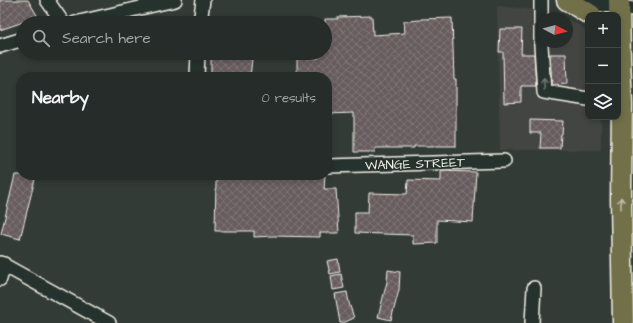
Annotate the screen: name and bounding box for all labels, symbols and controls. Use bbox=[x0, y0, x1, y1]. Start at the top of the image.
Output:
north arrow bbox=[537, 12, 573, 48]
map controls bbox=[585, 12, 621, 120]
button: + bbox=[585, 12, 621, 48]
search box bbox=[16, 16, 332, 60]
icon: search bbox=[30, 27, 52, 49]
text: Search here bbox=[62, 28, 151, 49]
button: − bbox=[585, 48, 621, 84]
one-way arrow bbox=[540, 78, 547, 91]
button: layers bbox=[585, 84, 621, 120]
text: Nearby bbox=[32, 86, 89, 110]
text: 0 results bbox=[261, 89, 316, 107]
street label: WANGE STREET bbox=[365, 153, 466, 175]
one-way arrow bbox=[617, 197, 625, 210]

